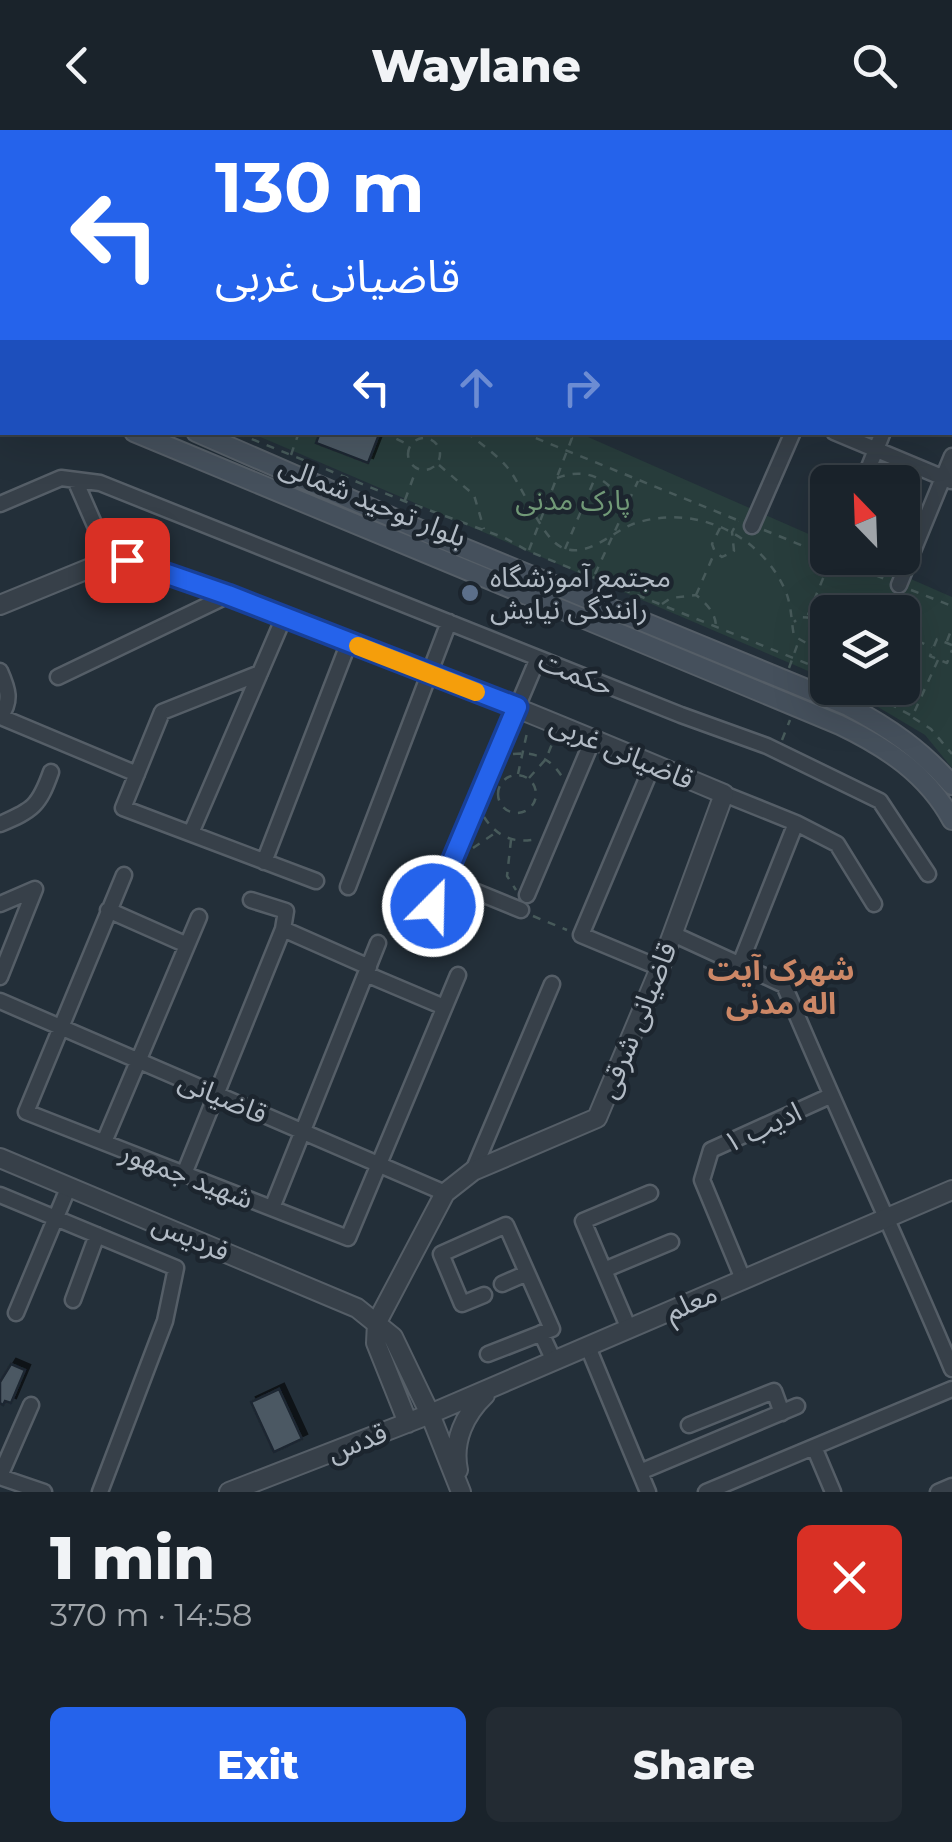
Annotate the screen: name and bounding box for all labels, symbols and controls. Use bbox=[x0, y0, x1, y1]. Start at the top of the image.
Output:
icon: back bbox=[50, 38, 105, 93]
text: Waylane bbox=[371, 38, 581, 93]
icon: search bbox=[847, 38, 902, 93]
text: 130 m bbox=[215, 144, 425, 230]
icon: left bbox=[50, 170, 180, 300]
text: قاضیانی غربی bbox=[215, 248, 460, 303]
icon: left bbox=[344, 360, 399, 415]
icon: ahead bbox=[449, 360, 504, 415]
icon: right bbox=[554, 360, 609, 415]
street label: بلوار توحید شمالی bbox=[275, 448, 471, 554]
north arrow bbox=[810, 465, 920, 575]
map controls bbox=[810, 465, 920, 705]
park label: پارک مدنی bbox=[515, 483, 631, 518]
pin bbox=[85, 518, 170, 603]
icon: arrive bbox=[100, 533, 155, 588]
place label: مجتمع آموزشگاه رانندگی نیایش bbox=[490, 560, 671, 626]
marker: مجتمع آموزشگاه رانندگی نیایش bbox=[459, 582, 481, 604]
button: layers bbox=[810, 595, 920, 705]
street label: حکمت bbox=[534, 643, 618, 703]
street label: قاضیانی غربی bbox=[545, 706, 699, 796]
position arrow bbox=[381, 854, 485, 958]
street label: قاضیانی شرقی bbox=[590, 937, 684, 1103]
district label: شهرک آیت اله مدنی bbox=[708, 951, 854, 1022]
street label: قاضیانی bbox=[174, 1063, 272, 1131]
street label: ادیب ۱ bbox=[717, 1094, 807, 1160]
street label: شهید جمهور bbox=[115, 1134, 258, 1216]
street label: فردیس bbox=[148, 1206, 234, 1268]
street label: معلم bbox=[660, 1276, 724, 1333]
street label: قدس bbox=[322, 1415, 392, 1469]
text: 1 min bbox=[50, 1521, 215, 1594]
button: close bbox=[797, 1525, 902, 1630]
text: 370 m · 14:58 bbox=[50, 1595, 252, 1634]
button: Exit bbox=[50, 1707, 466, 1822]
button: Share bbox=[486, 1707, 902, 1822]

